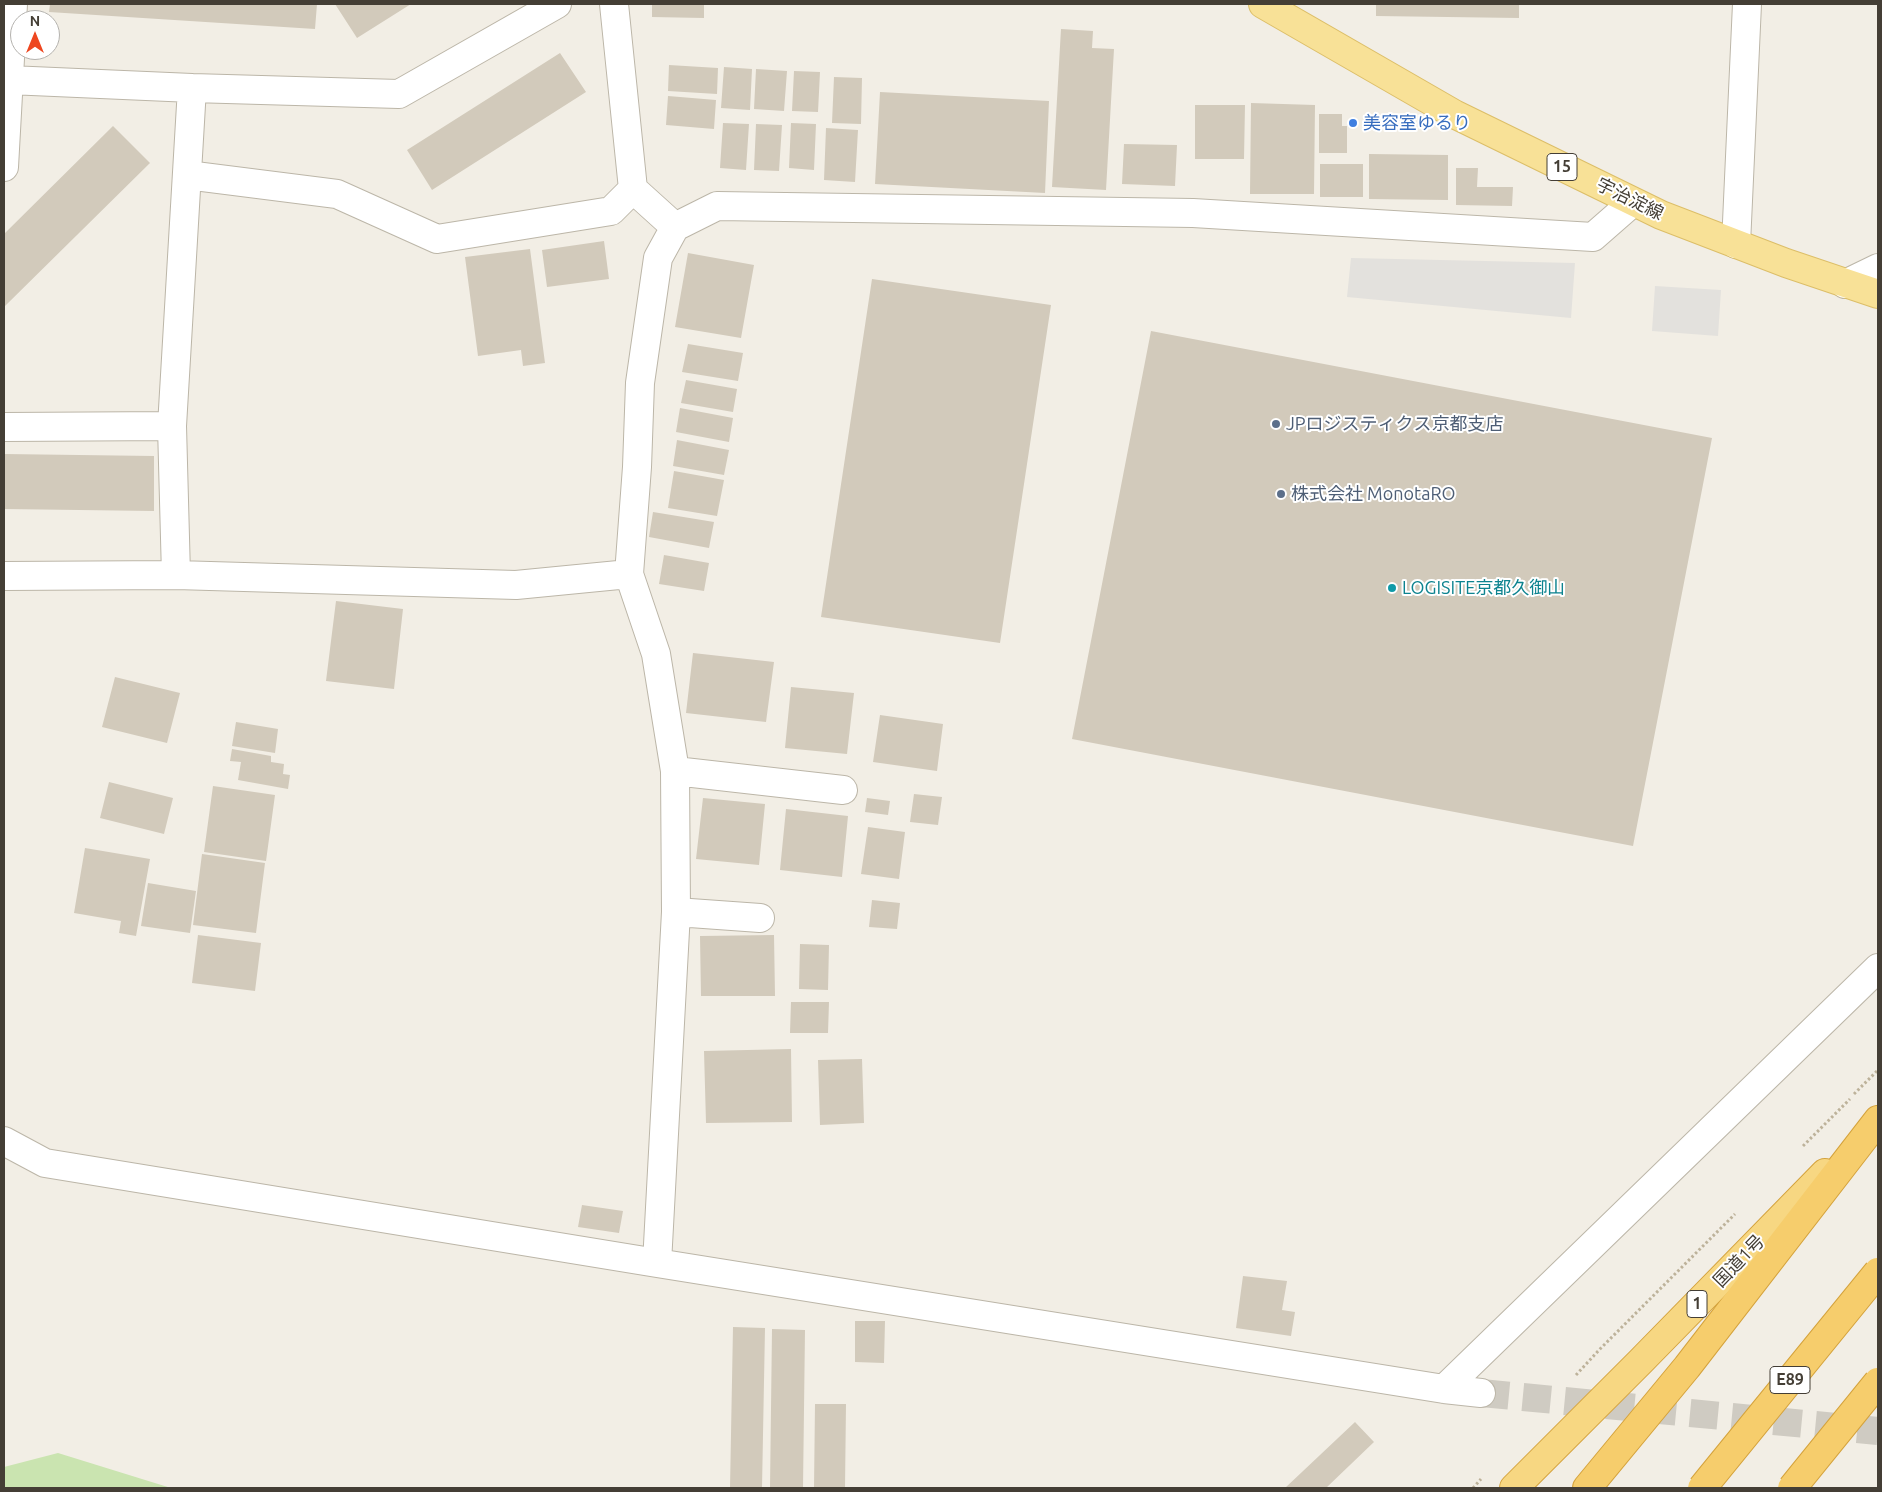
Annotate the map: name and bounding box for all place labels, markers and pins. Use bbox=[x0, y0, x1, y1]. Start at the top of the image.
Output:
place label: 美容室ゆるり bbox=[1363, 112, 1471, 134]
marker: 美容室ゆるり bbox=[1347, 117, 1359, 129]
place label: JPロジスティクス京都支店 bbox=[1286, 413, 1504, 435]
marker: JPロジスティクス京都支店 bbox=[1270, 418, 1282, 430]
place label: 株式会社 MonotaRO bbox=[1291, 483, 1456, 505]
marker: 株式会社 MonotaRO bbox=[1275, 488, 1287, 500]
place label: LOGISITE京都久御山 bbox=[1402, 577, 1565, 599]
marker: LOGISITE京都久御山 bbox=[1386, 582, 1398, 594]

